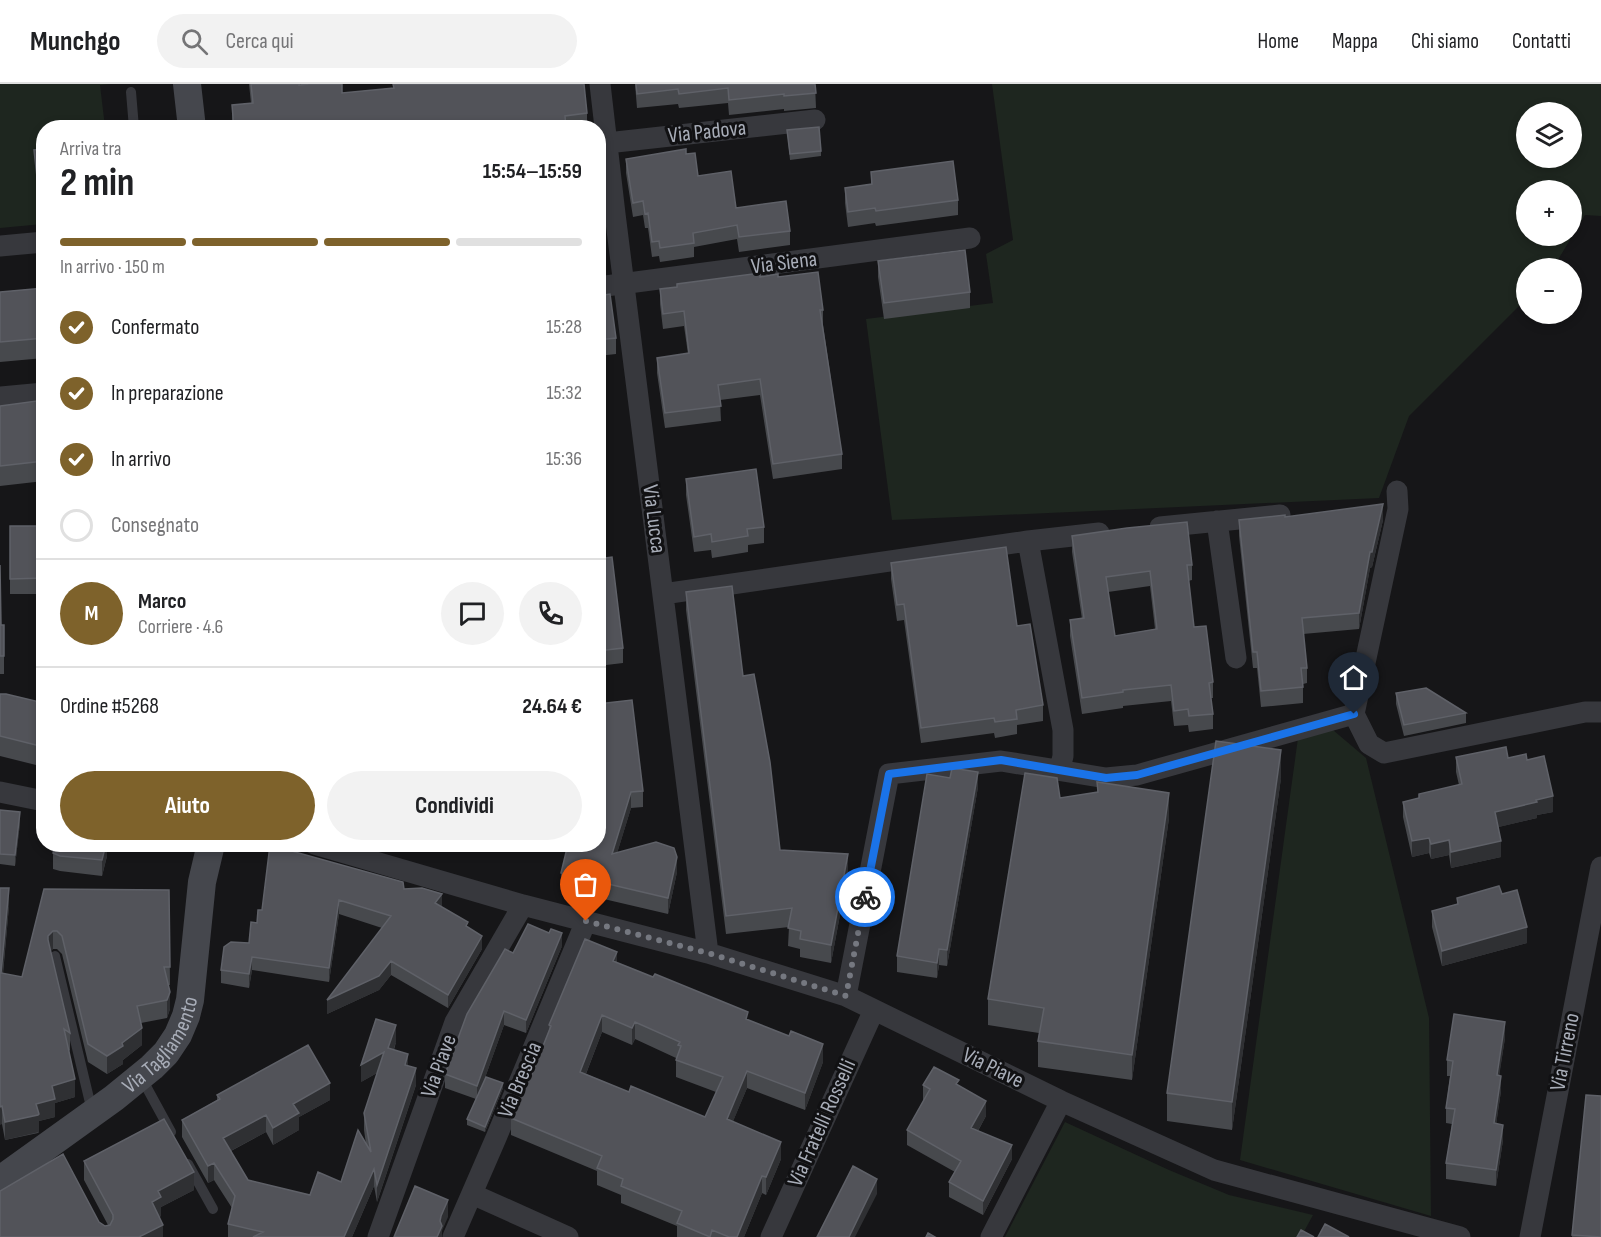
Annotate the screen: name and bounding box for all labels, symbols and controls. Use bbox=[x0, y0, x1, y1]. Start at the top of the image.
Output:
search box bbox=[157, 14, 577, 68]
text: Munchgo bbox=[30, 25, 121, 58]
icon: search bbox=[178, 25, 211, 58]
text: Cerca qui bbox=[226, 28, 294, 55]
text: Home bbox=[1258, 29, 1299, 54]
text: Mappa bbox=[1332, 29, 1378, 54]
text: Chi siamo bbox=[1411, 29, 1479, 54]
text: Contatti bbox=[1512, 29, 1571, 54]
map controls bbox=[1516, 102, 1582, 324]
button: layers bbox=[1516, 102, 1582, 168]
street label: Via Padova bbox=[667, 114, 747, 150]
text: Arriva tra bbox=[60, 137, 122, 161]
text: 15:54–15:59 bbox=[483, 158, 582, 185]
text: 2 min bbox=[60, 160, 134, 207]
button: + bbox=[1516, 180, 1582, 246]
street label: Via Siena bbox=[749, 246, 819, 280]
text: In arrivo · 150 m bbox=[60, 255, 165, 279]
button: − bbox=[1516, 258, 1582, 324]
icon: check bbox=[60, 311, 93, 344]
text: Confermato bbox=[111, 314, 199, 341]
text: 15:28 bbox=[546, 315, 582, 339]
icon: check bbox=[60, 377, 93, 410]
text: In preparazione bbox=[111, 380, 224, 407]
text: 15:32 bbox=[547, 381, 582, 405]
icon: check bbox=[60, 443, 93, 476]
text: In arrivo bbox=[111, 446, 171, 473]
text: 15:36 bbox=[546, 447, 582, 471]
street label: Via Lucca bbox=[636, 483, 672, 555]
text: Consegnato bbox=[111, 512, 199, 539]
button: chat bbox=[441, 582, 504, 645]
button: phone bbox=[519, 582, 582, 645]
text: Marco bbox=[138, 588, 186, 615]
text: M bbox=[85, 600, 98, 627]
text: Corriere · 4.6 bbox=[138, 615, 223, 639]
pin bbox=[1328, 652, 1379, 714]
icon: home bbox=[1337, 661, 1370, 694]
text: Ordine #5268 bbox=[60, 693, 159, 720]
text: 24.64 € bbox=[522, 693, 582, 720]
button: Aiuto bbox=[60, 771, 315, 840]
button: Condividi bbox=[327, 771, 582, 840]
pin bbox=[560, 859, 611, 921]
courier bbox=[835, 867, 895, 927]
icon: bag bbox=[569, 868, 602, 901]
icon: bike bbox=[849, 881, 882, 914]
street label: Via Tagliamento bbox=[117, 994, 204, 1099]
street label: Via Tirreno bbox=[1544, 1011, 1586, 1093]
street label: Via Piave bbox=[415, 1031, 463, 1101]
street label: Via Brescia bbox=[492, 1038, 548, 1122]
street label: Via Piave bbox=[958, 1042, 1028, 1094]
street label: Via Fratelli Rosselli bbox=[782, 1055, 862, 1191]

